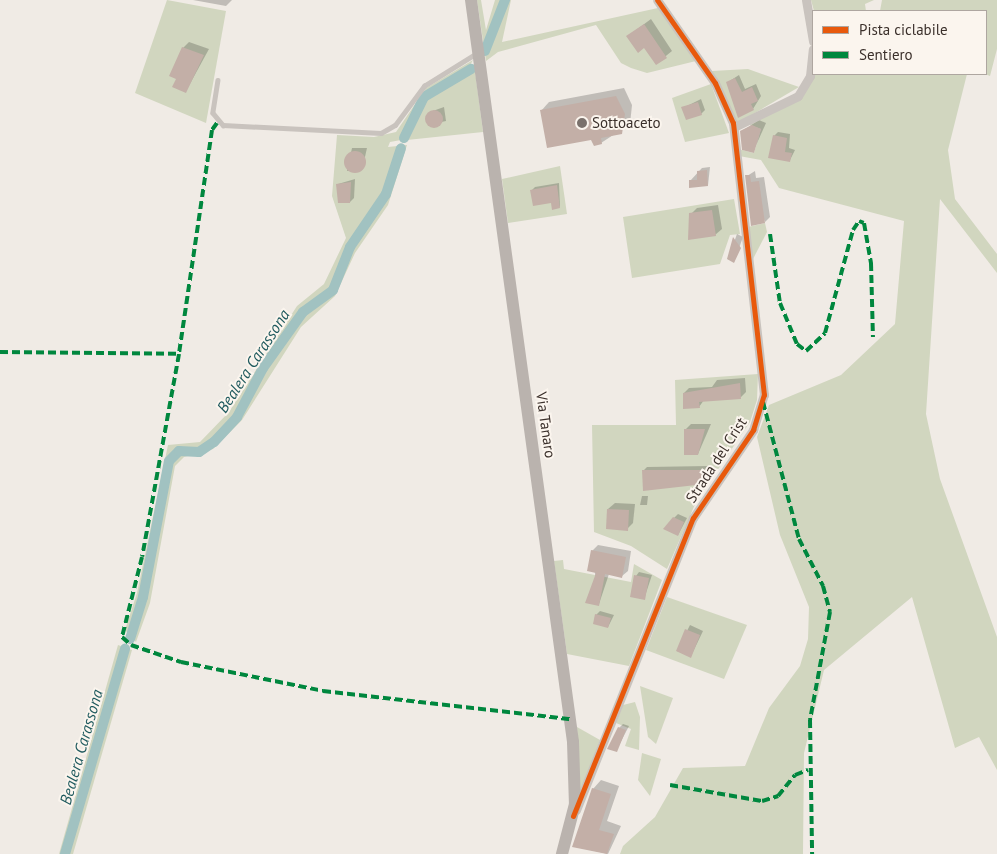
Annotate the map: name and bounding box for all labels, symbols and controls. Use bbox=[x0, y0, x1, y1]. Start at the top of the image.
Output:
legend bbox=[812, 10, 987, 75]
text: Pista ciclabile bbox=[859, 20, 948, 39]
text: Sentiero bbox=[859, 45, 913, 64]
place label: Sottoaceto bbox=[592, 114, 660, 132]
marker: Sottoaceto bbox=[576, 117, 588, 129]
water label: Bealera Carassona bbox=[213, 306, 293, 416]
street label: Via Tanaro bbox=[532, 391, 560, 459]
street label: Strada del Crist bbox=[682, 414, 750, 506]
water label: Bealera Carassona bbox=[55, 687, 107, 807]

